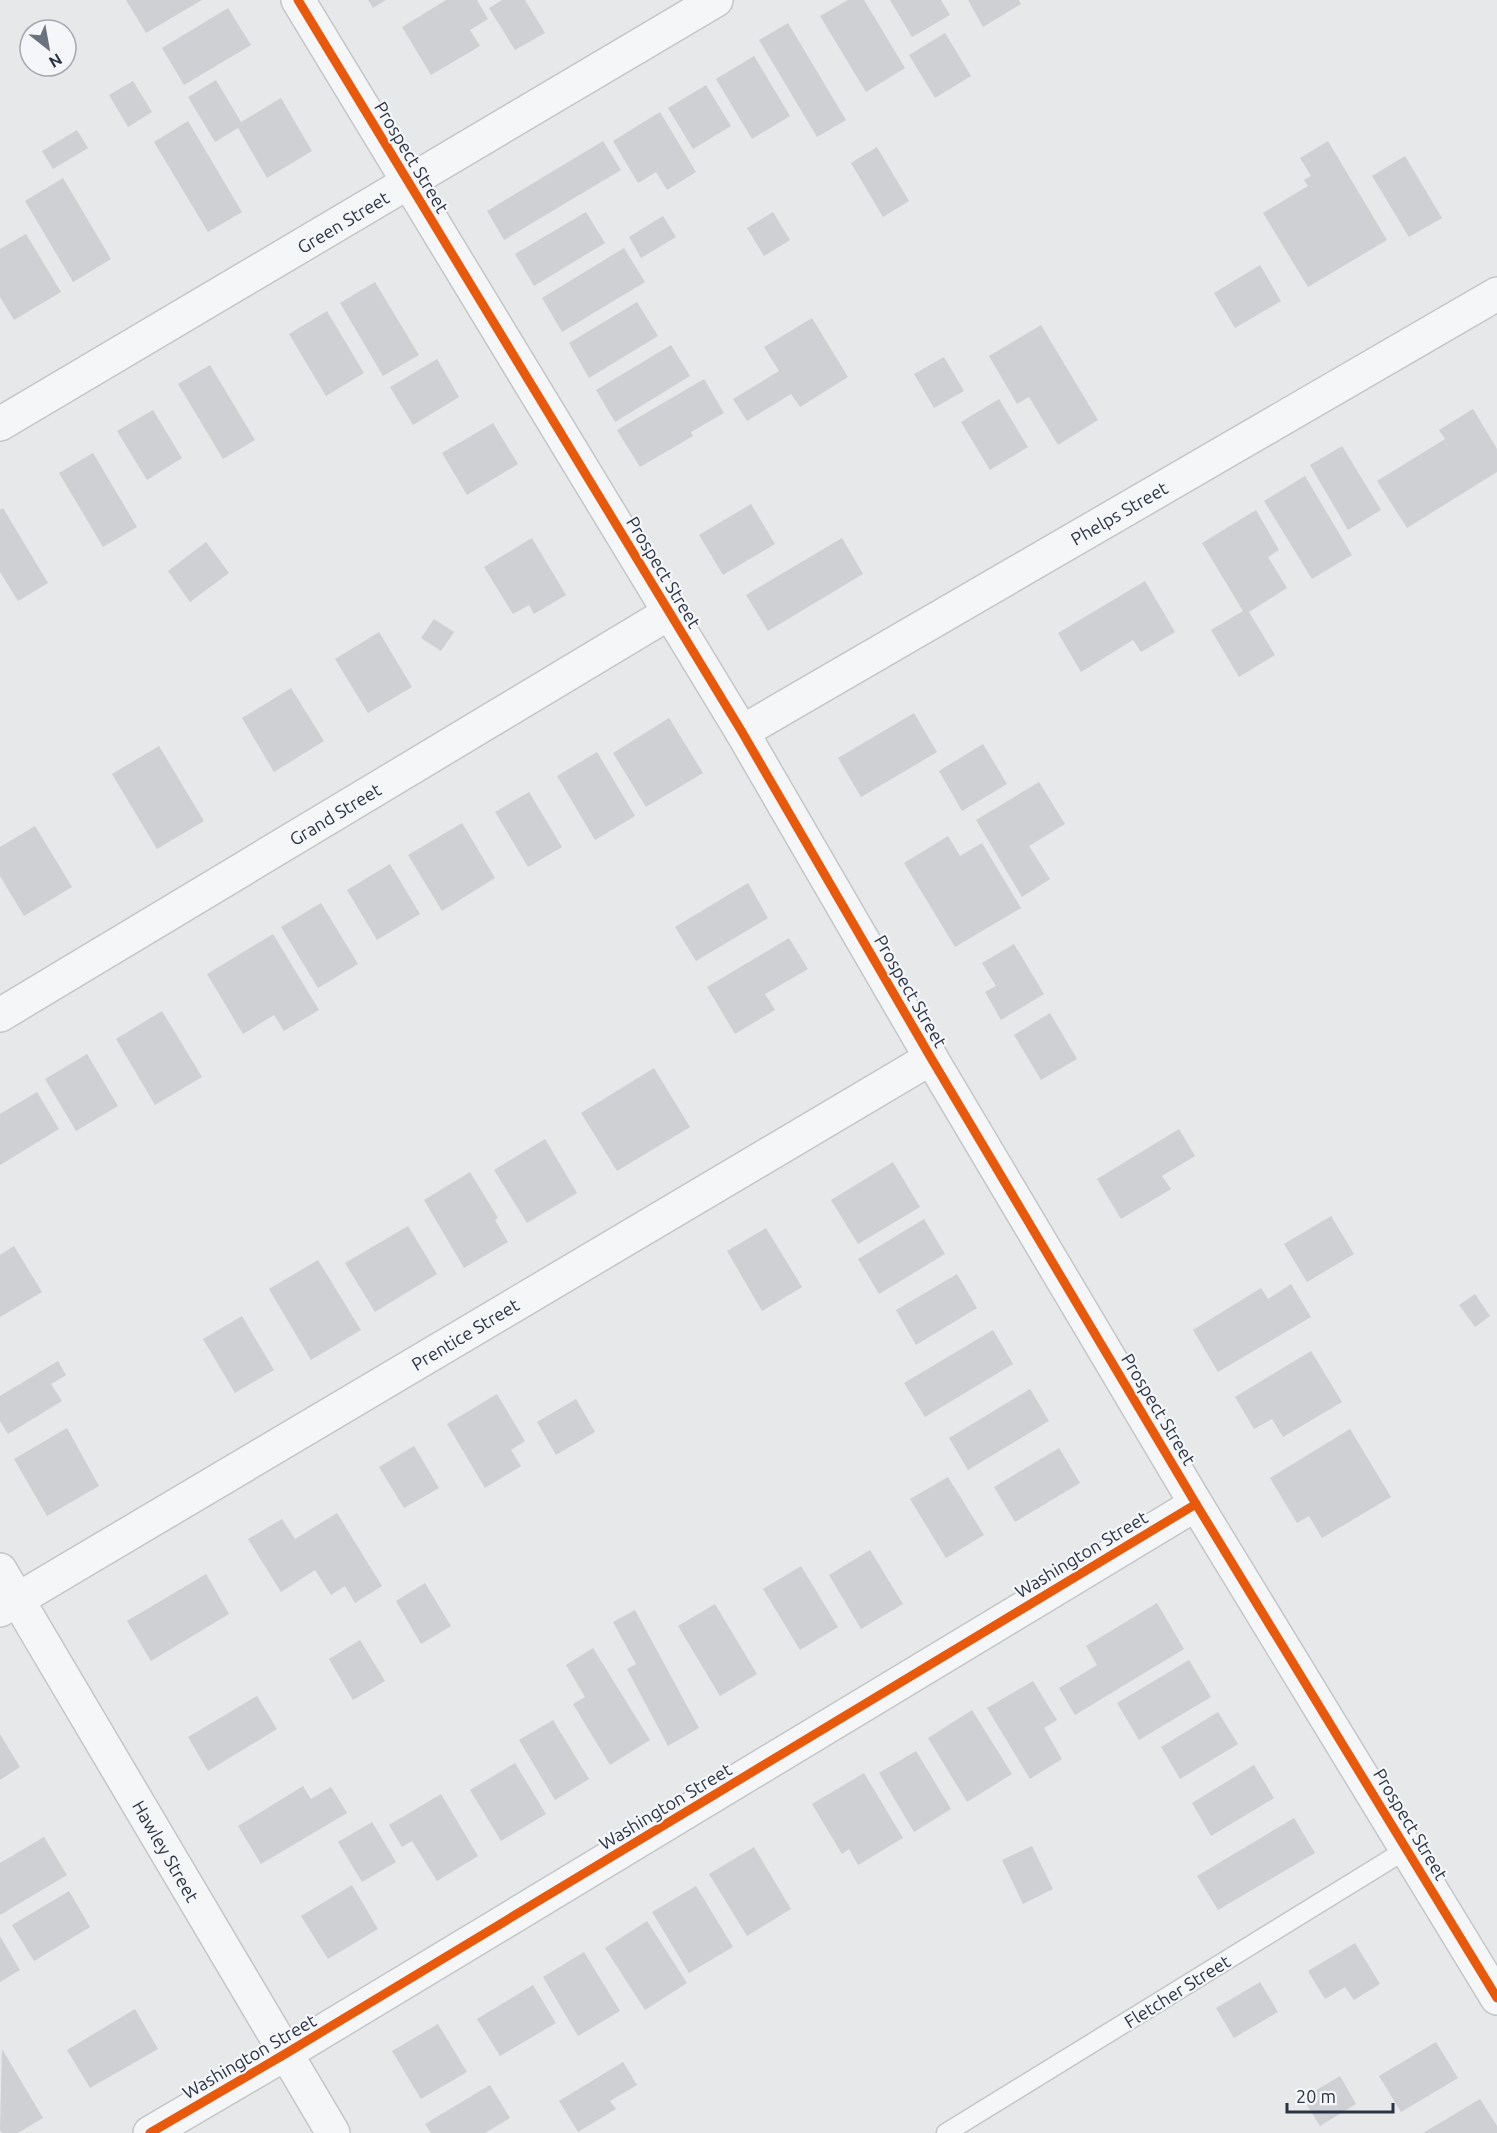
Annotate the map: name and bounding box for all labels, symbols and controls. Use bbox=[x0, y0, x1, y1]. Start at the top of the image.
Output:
north arrow bbox=[18, 18, 78, 78]
text: N bbox=[46, 50, 65, 72]
street label: Prospect Street bbox=[371, 98, 453, 216]
street label: Green Street bbox=[294, 187, 392, 257]
street label: Phelps Street bbox=[1067, 477, 1171, 549]
street label: Prospect Street bbox=[623, 513, 705, 631]
street label: Grand Street bbox=[286, 779, 384, 849]
street label: Prospect Street bbox=[871, 931, 951, 1051]
street label: Prentice Street bbox=[408, 1294, 522, 1374]
street label: Prospect Street bbox=[1118, 1350, 1200, 1468]
street label: Washington Street bbox=[1011, 1507, 1151, 1601]
street label: Washington Street bbox=[595, 1759, 735, 1853]
street label: Prospect Street bbox=[1370, 1765, 1452, 1883]
street label: Hawley Street bbox=[129, 1797, 203, 1905]
street label: Fletcher Street bbox=[1120, 1950, 1234, 2032]
street label: Washington Street bbox=[179, 2010, 319, 2102]
scale bar bbox=[1287, 2076, 1394, 2114]
text: 20 m bbox=[1296, 2086, 1336, 2106]

